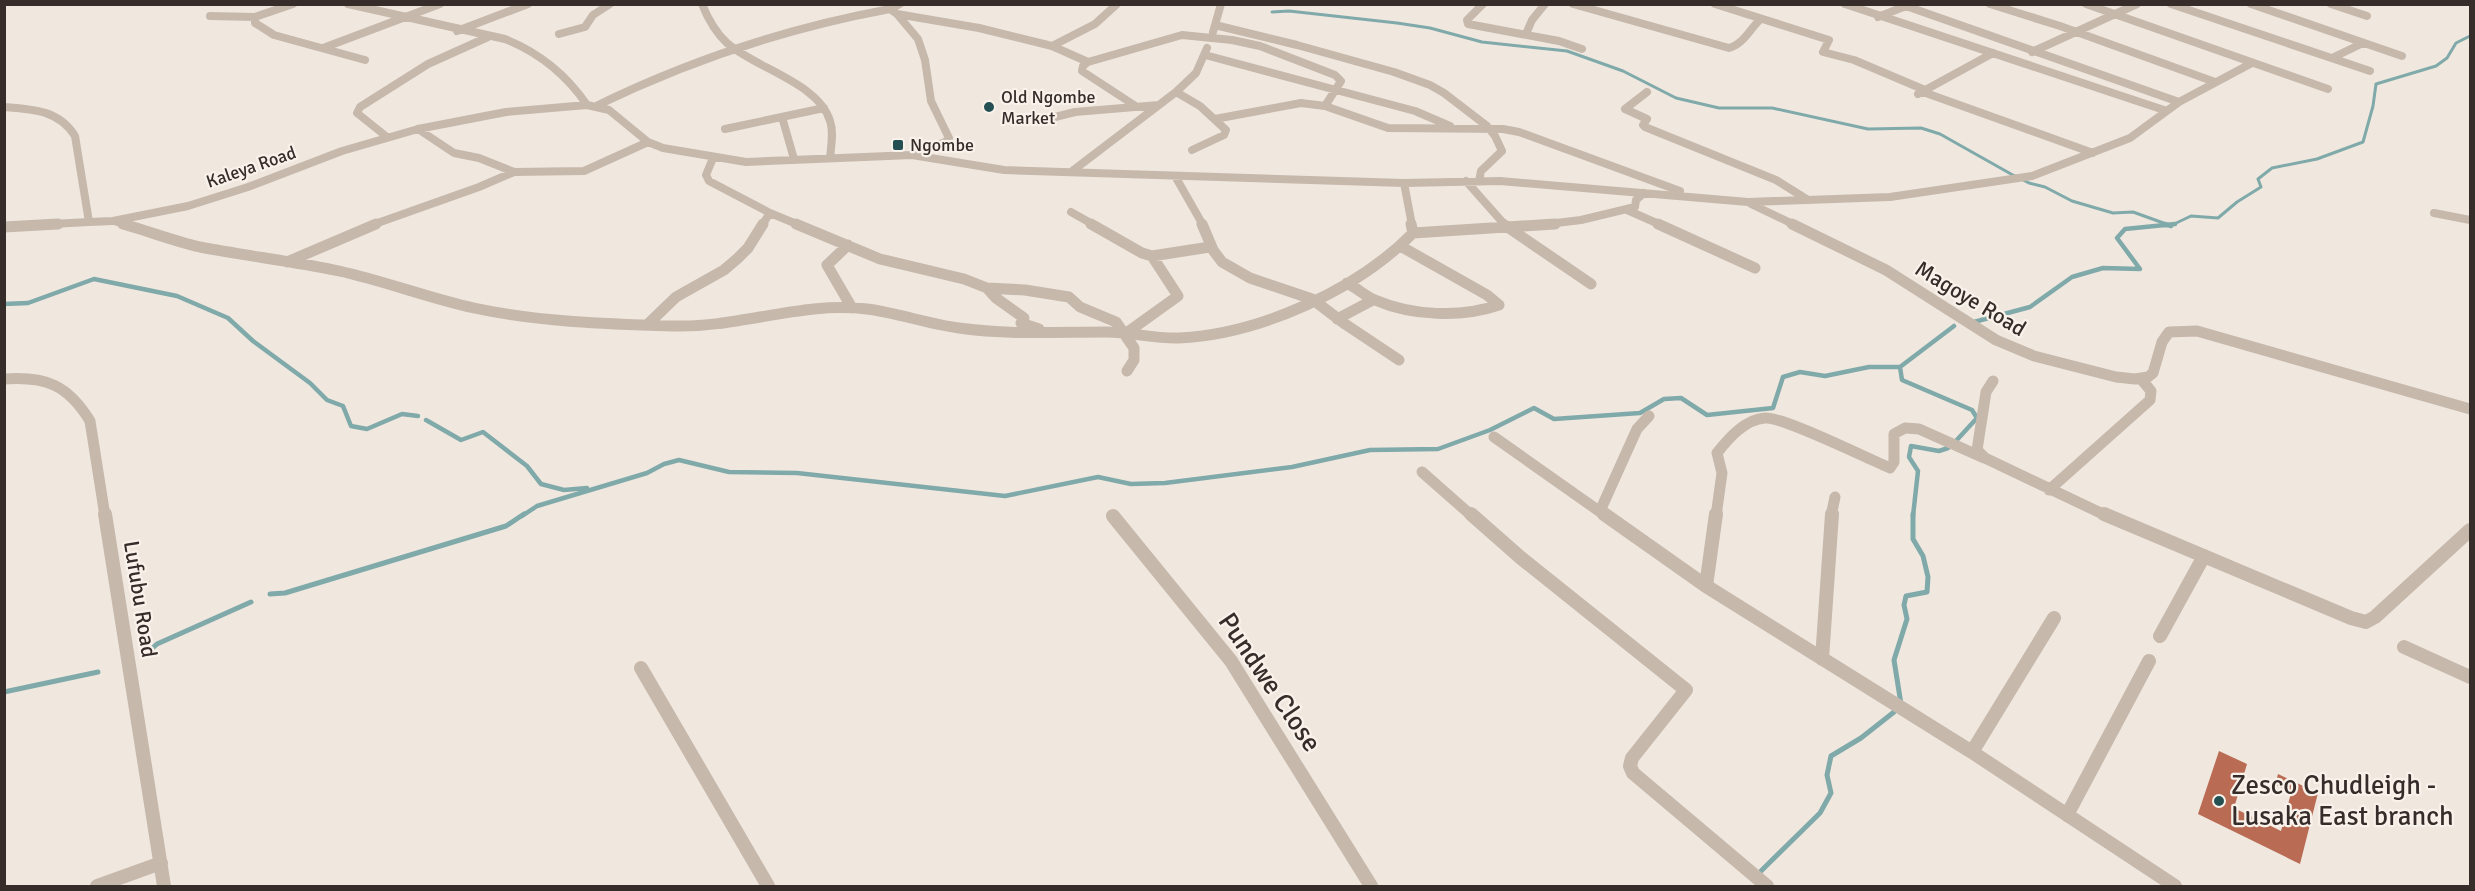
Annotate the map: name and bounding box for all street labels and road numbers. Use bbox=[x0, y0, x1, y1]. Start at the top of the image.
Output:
street label: Kaleya Road bbox=[203, 141, 299, 193]
street label: Magoye Road bbox=[1910, 255, 2031, 342]
street label: Lufubu Road bbox=[118, 539, 163, 659]
street label: Pundwe Close bbox=[1211, 606, 1328, 758]

